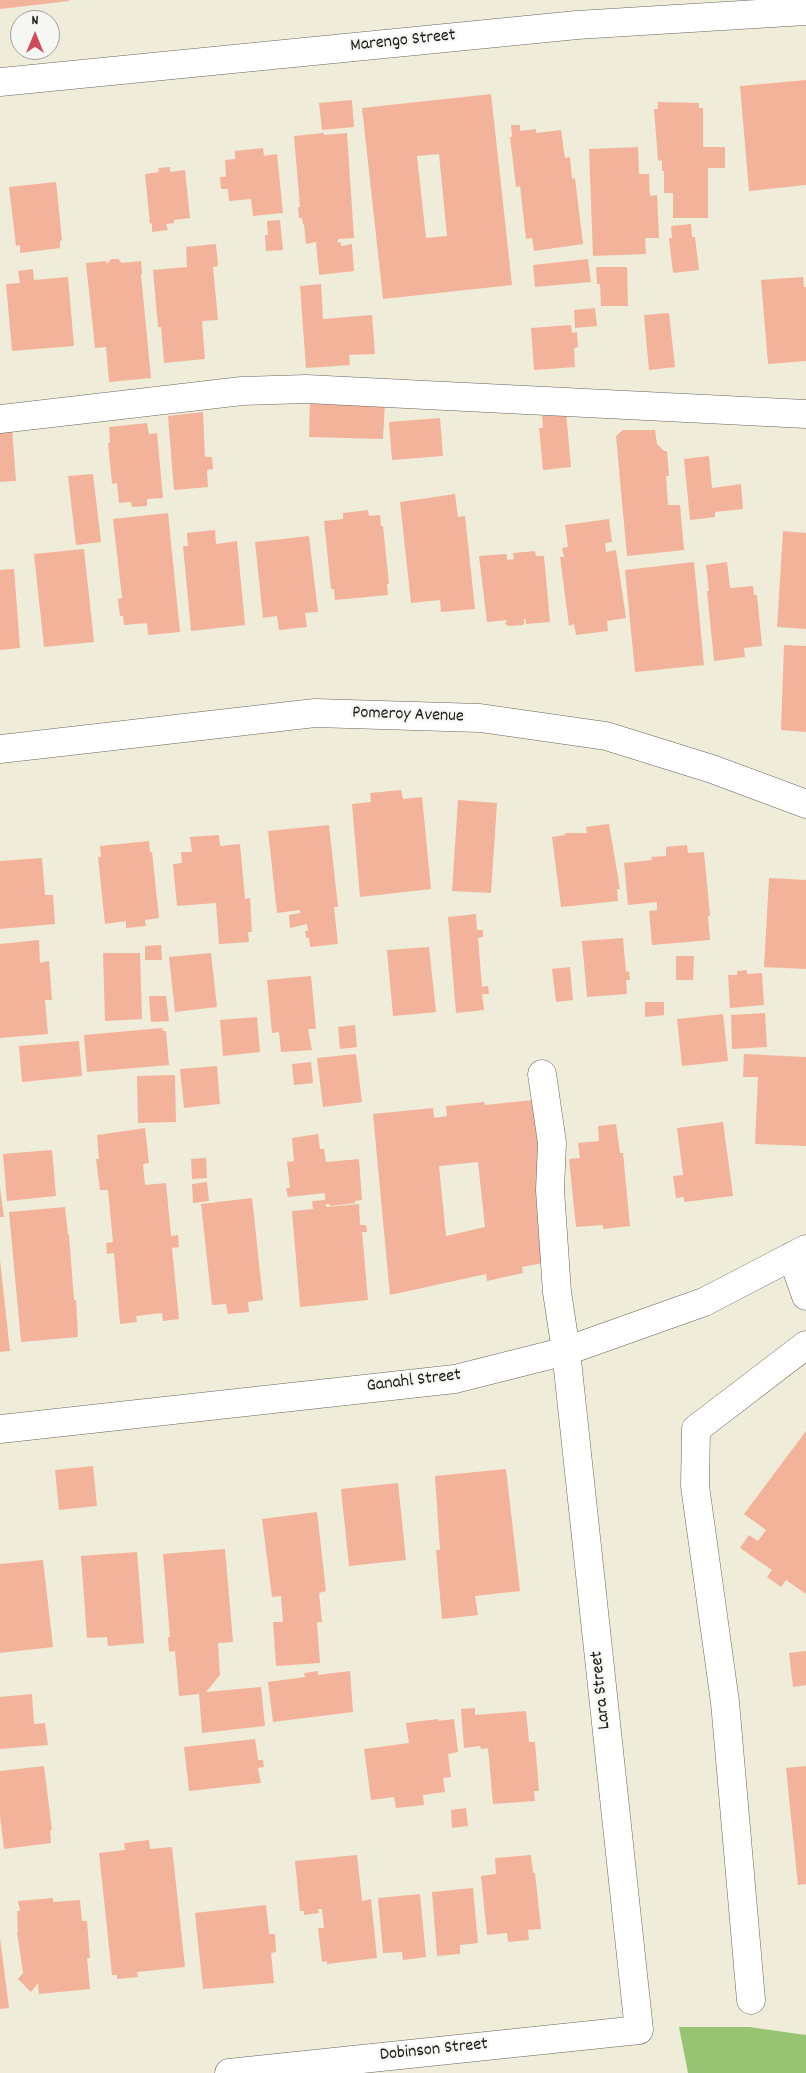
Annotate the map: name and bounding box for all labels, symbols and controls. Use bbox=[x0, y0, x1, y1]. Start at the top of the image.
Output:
north arrow bbox=[10, 10, 60, 60]
text: N bbox=[32, 11, 38, 31]
street label: Marengo Street bbox=[349, 26, 457, 58]
street label: Pomeroy Avenue bbox=[352, 703, 464, 729]
street label: Ganahl Street bbox=[366, 1366, 462, 1398]
street label: Lara Street bbox=[587, 1650, 617, 1730]
street label: Dobinson Street bbox=[379, 2035, 489, 2067]

